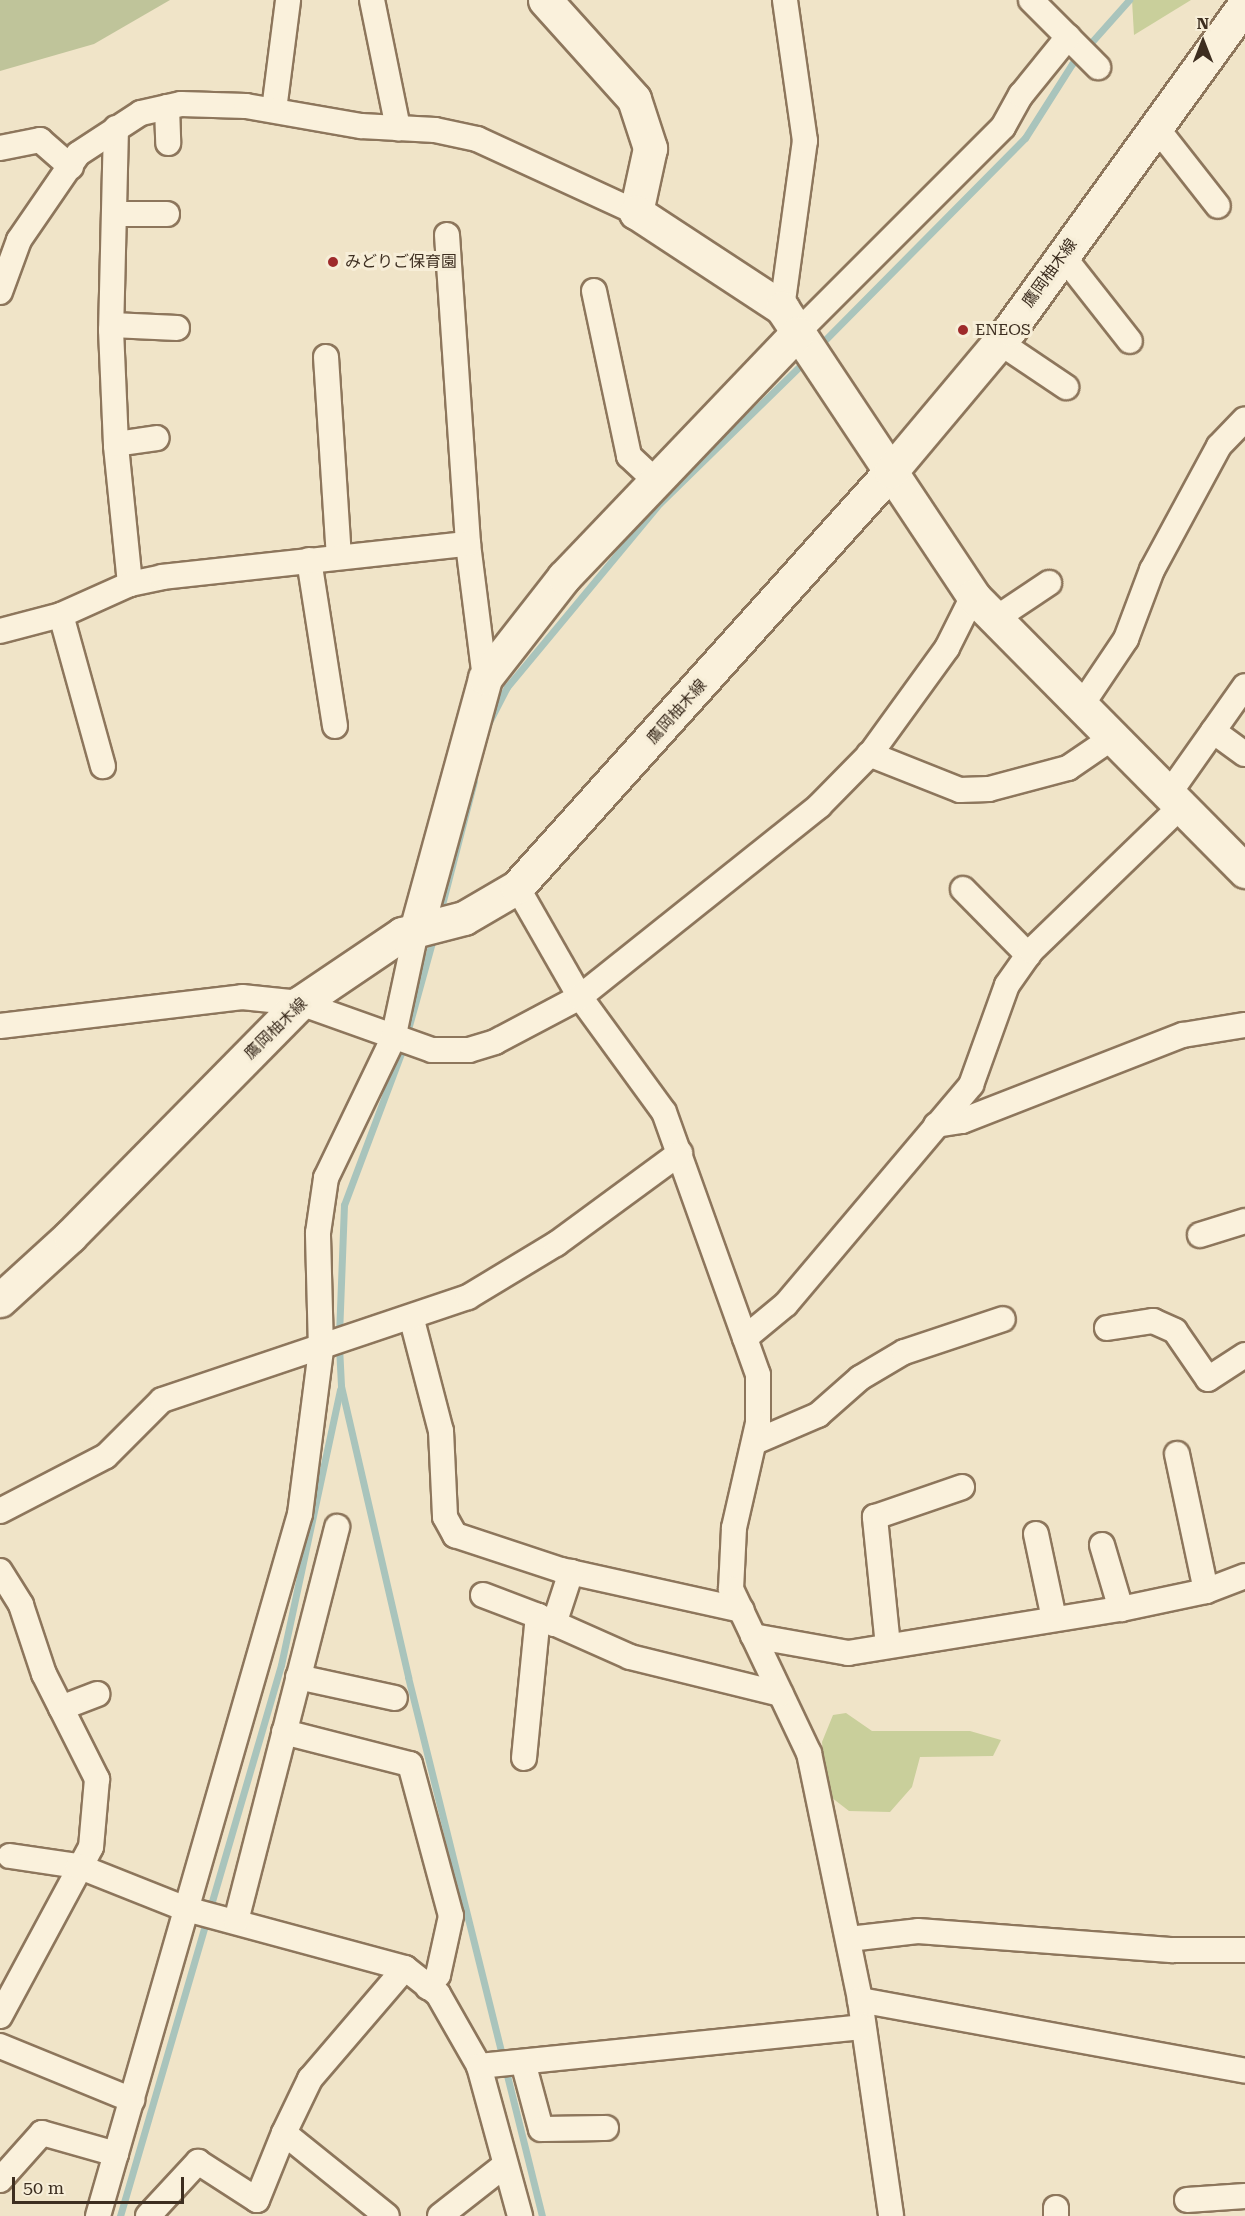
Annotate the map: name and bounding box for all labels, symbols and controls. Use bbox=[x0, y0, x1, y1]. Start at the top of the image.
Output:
north arrow bbox=[1173, 12, 1233, 72]
text: N bbox=[1197, 14, 1209, 33]
street label: 鷹岡柚木線 bbox=[1019, 235, 1081, 311]
place label: みどりご保育園 bbox=[345, 252, 457, 272]
marker: みどりご保育園 bbox=[326, 255, 340, 269]
place label: ENEOS bbox=[975, 320, 1031, 340]
marker: ENEOS bbox=[956, 323, 970, 337]
street label: 鷹岡柚木線 bbox=[643, 676, 711, 748]
street label: 鷹岡柚木線 bbox=[241, 994, 311, 1064]
scale bar bbox=[15, 2165, 188, 2203]
text: 50 m bbox=[23, 2177, 64, 2198]

